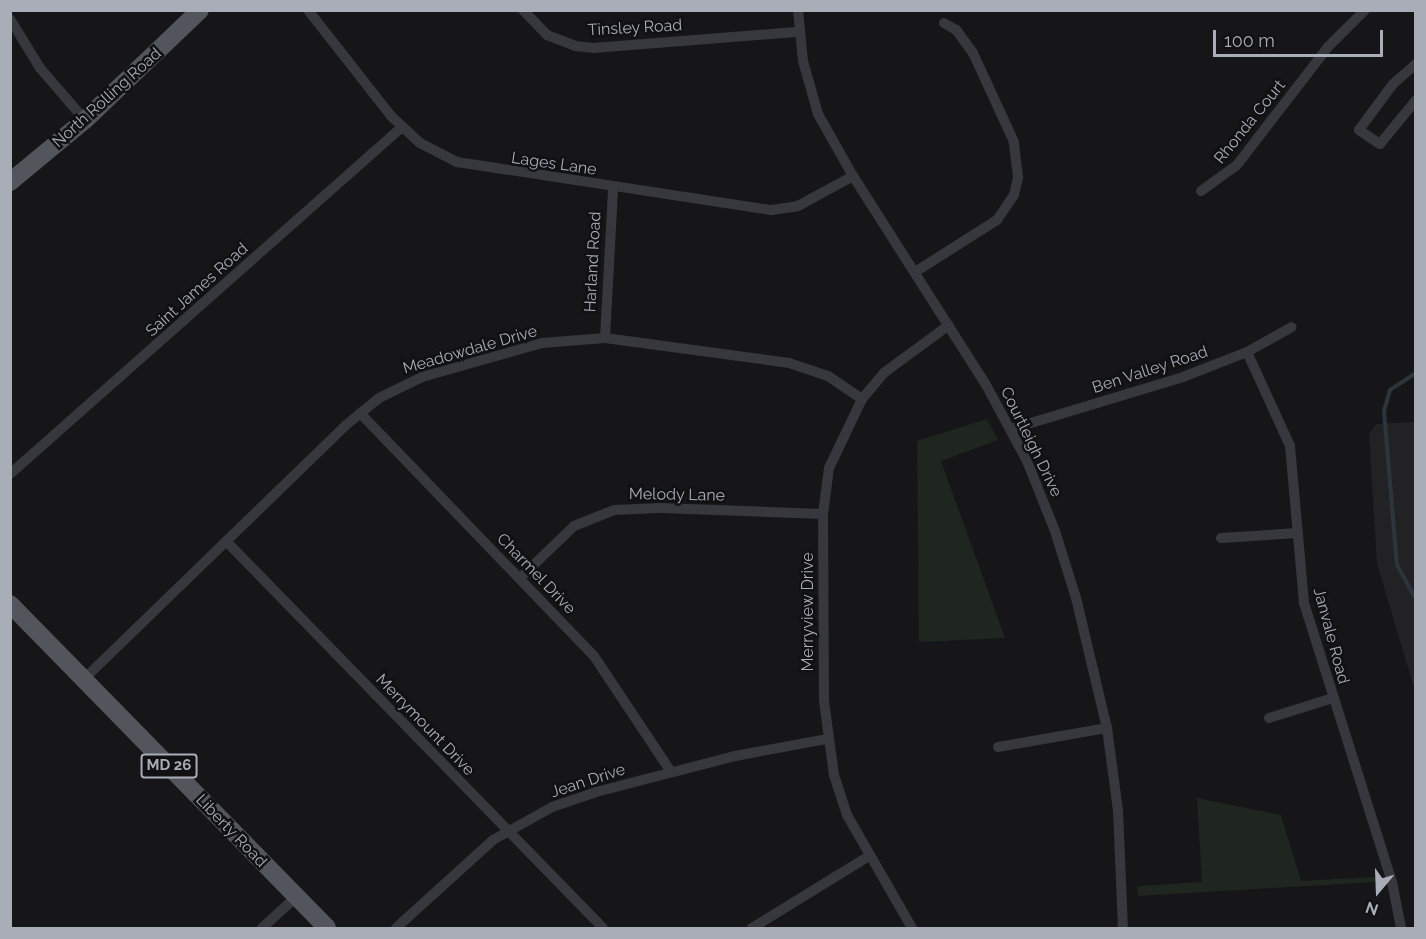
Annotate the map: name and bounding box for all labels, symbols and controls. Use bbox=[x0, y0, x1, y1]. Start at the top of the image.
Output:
street label: Tinsley Road bbox=[587, 16, 683, 40]
scale bar bbox=[1216, 18, 1386, 56]
text: 100 m bbox=[1224, 30, 1275, 51]
street label: North Rolling Road bbox=[49, 44, 165, 152]
street label: Rhonda Court bbox=[1210, 76, 1290, 168]
street label: Lages Lane bbox=[510, 149, 598, 179]
street label: Harland Road bbox=[581, 211, 605, 313]
street label: Saint James Road bbox=[142, 239, 252, 341]
street label: Meadowdale Drive bbox=[401, 322, 539, 378]
street label: Ben Valley Road bbox=[1089, 342, 1211, 398]
street label: Courtleigh Drive bbox=[996, 384, 1066, 500]
street label: Melody Lane bbox=[629, 485, 725, 505]
street label: Charmel Drive bbox=[493, 529, 579, 619]
street label: Merryview Drive bbox=[798, 552, 818, 672]
street label: Janvale Road bbox=[1309, 586, 1353, 686]
street label: Merrymount Drive bbox=[372, 670, 478, 780]
road number: MD 26 bbox=[140, 754, 198, 778]
street label: Jean Drive bbox=[548, 760, 628, 802]
street label: Liberty Road bbox=[191, 790, 271, 872]
north arrow bbox=[1348, 861, 1408, 921]
text: N bbox=[1363, 898, 1381, 919]

